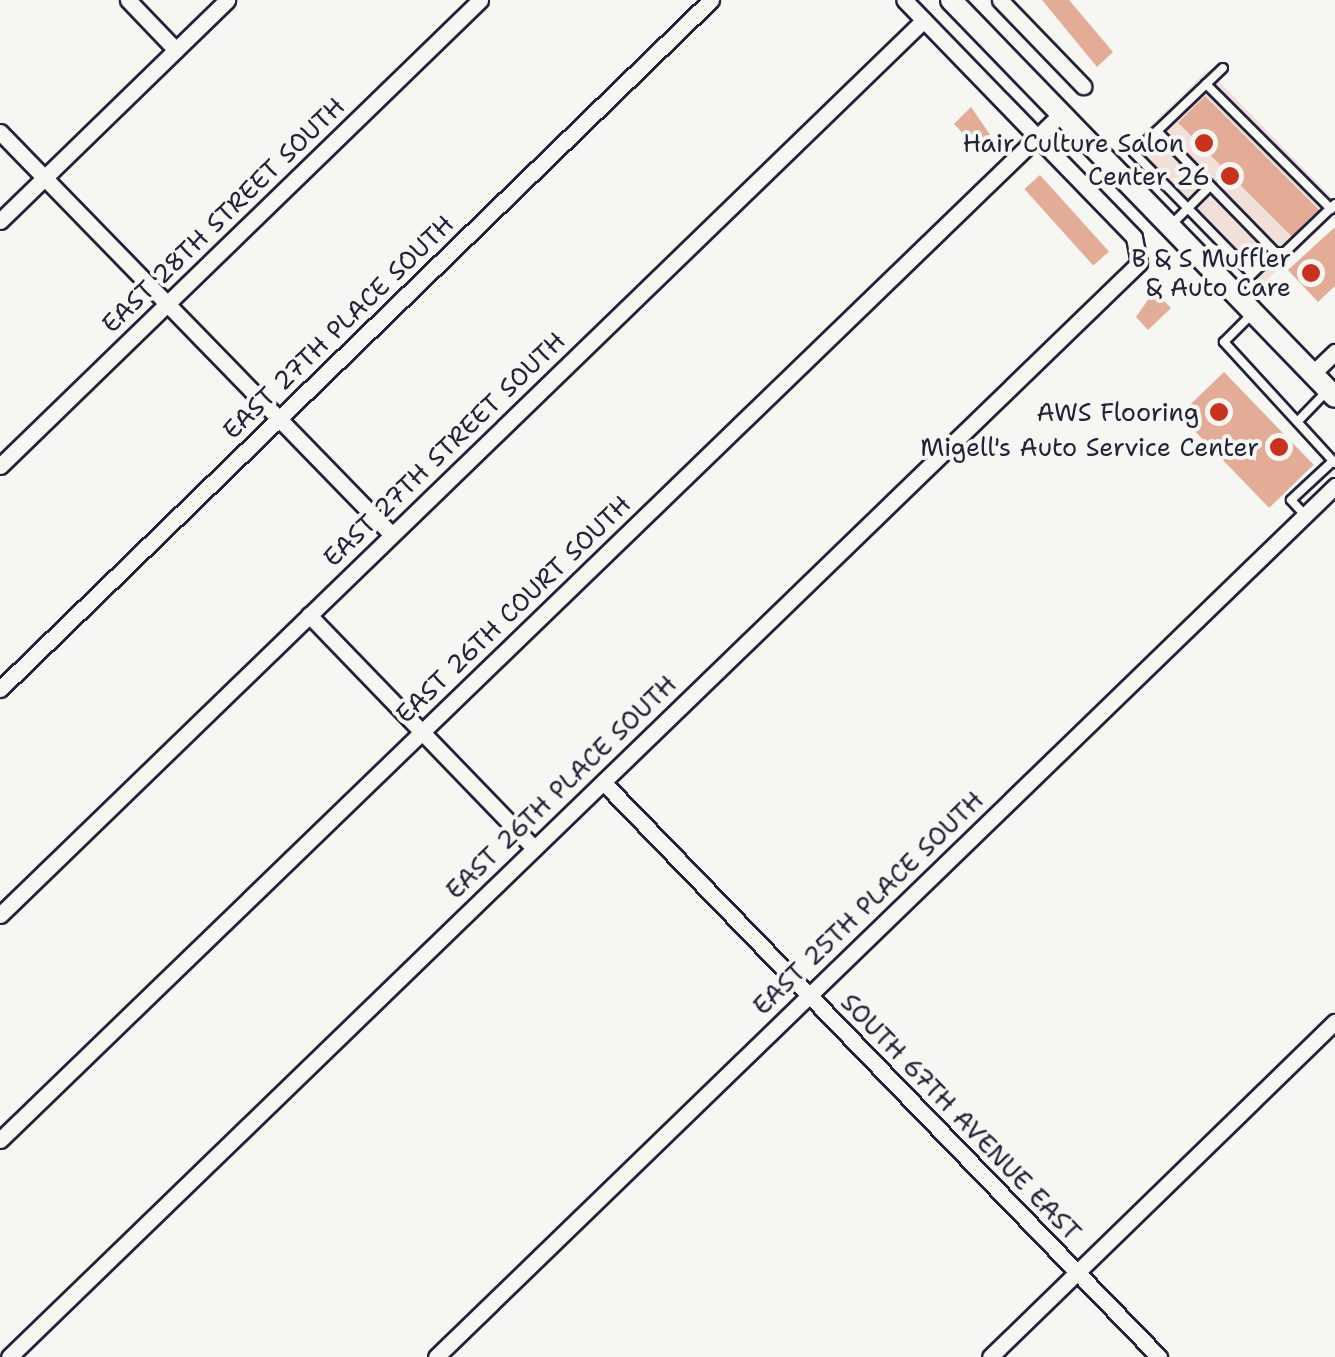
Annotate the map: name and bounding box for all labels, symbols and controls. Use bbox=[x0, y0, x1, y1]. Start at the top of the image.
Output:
street label: EAST 28TH STREET SOUTH bbox=[95, 91, 351, 339]
place label: Hair Culture Salon bbox=[963, 128, 1184, 158]
marker: Hair Culture Salon bbox=[1193, 132, 1215, 154]
place label: Center 26 bbox=[1088, 161, 1210, 191]
marker: Center 26 bbox=[1219, 165, 1241, 187]
street label: EAST 27TH PLACE SOUTH bbox=[216, 209, 460, 445]
place label: B & S Muffler & Auto Care bbox=[1131, 244, 1291, 303]
marker: B & S Muffler & Auto Care bbox=[1300, 262, 1322, 284]
street label: EAST 27TH STREET SOUTH bbox=[317, 325, 571, 573]
place label: AWS Flooring bbox=[1036, 397, 1199, 427]
marker: AWS Flooring bbox=[1208, 401, 1230, 423]
place label: Migell's Auto Service Center bbox=[920, 432, 1259, 462]
marker: Migell's Auto Service Center bbox=[1268, 436, 1290, 458]
street label: EAST 26TH COURT SOUTH bbox=[389, 489, 637, 729]
street label: EAST 26TH PLACE SOUTH bbox=[439, 669, 683, 905]
street label: EAST 25TH PLACE SOUTH bbox=[747, 785, 989, 1021]
street label: SOUTH 67TH AVENUE EAST bbox=[835, 987, 1087, 1247]

